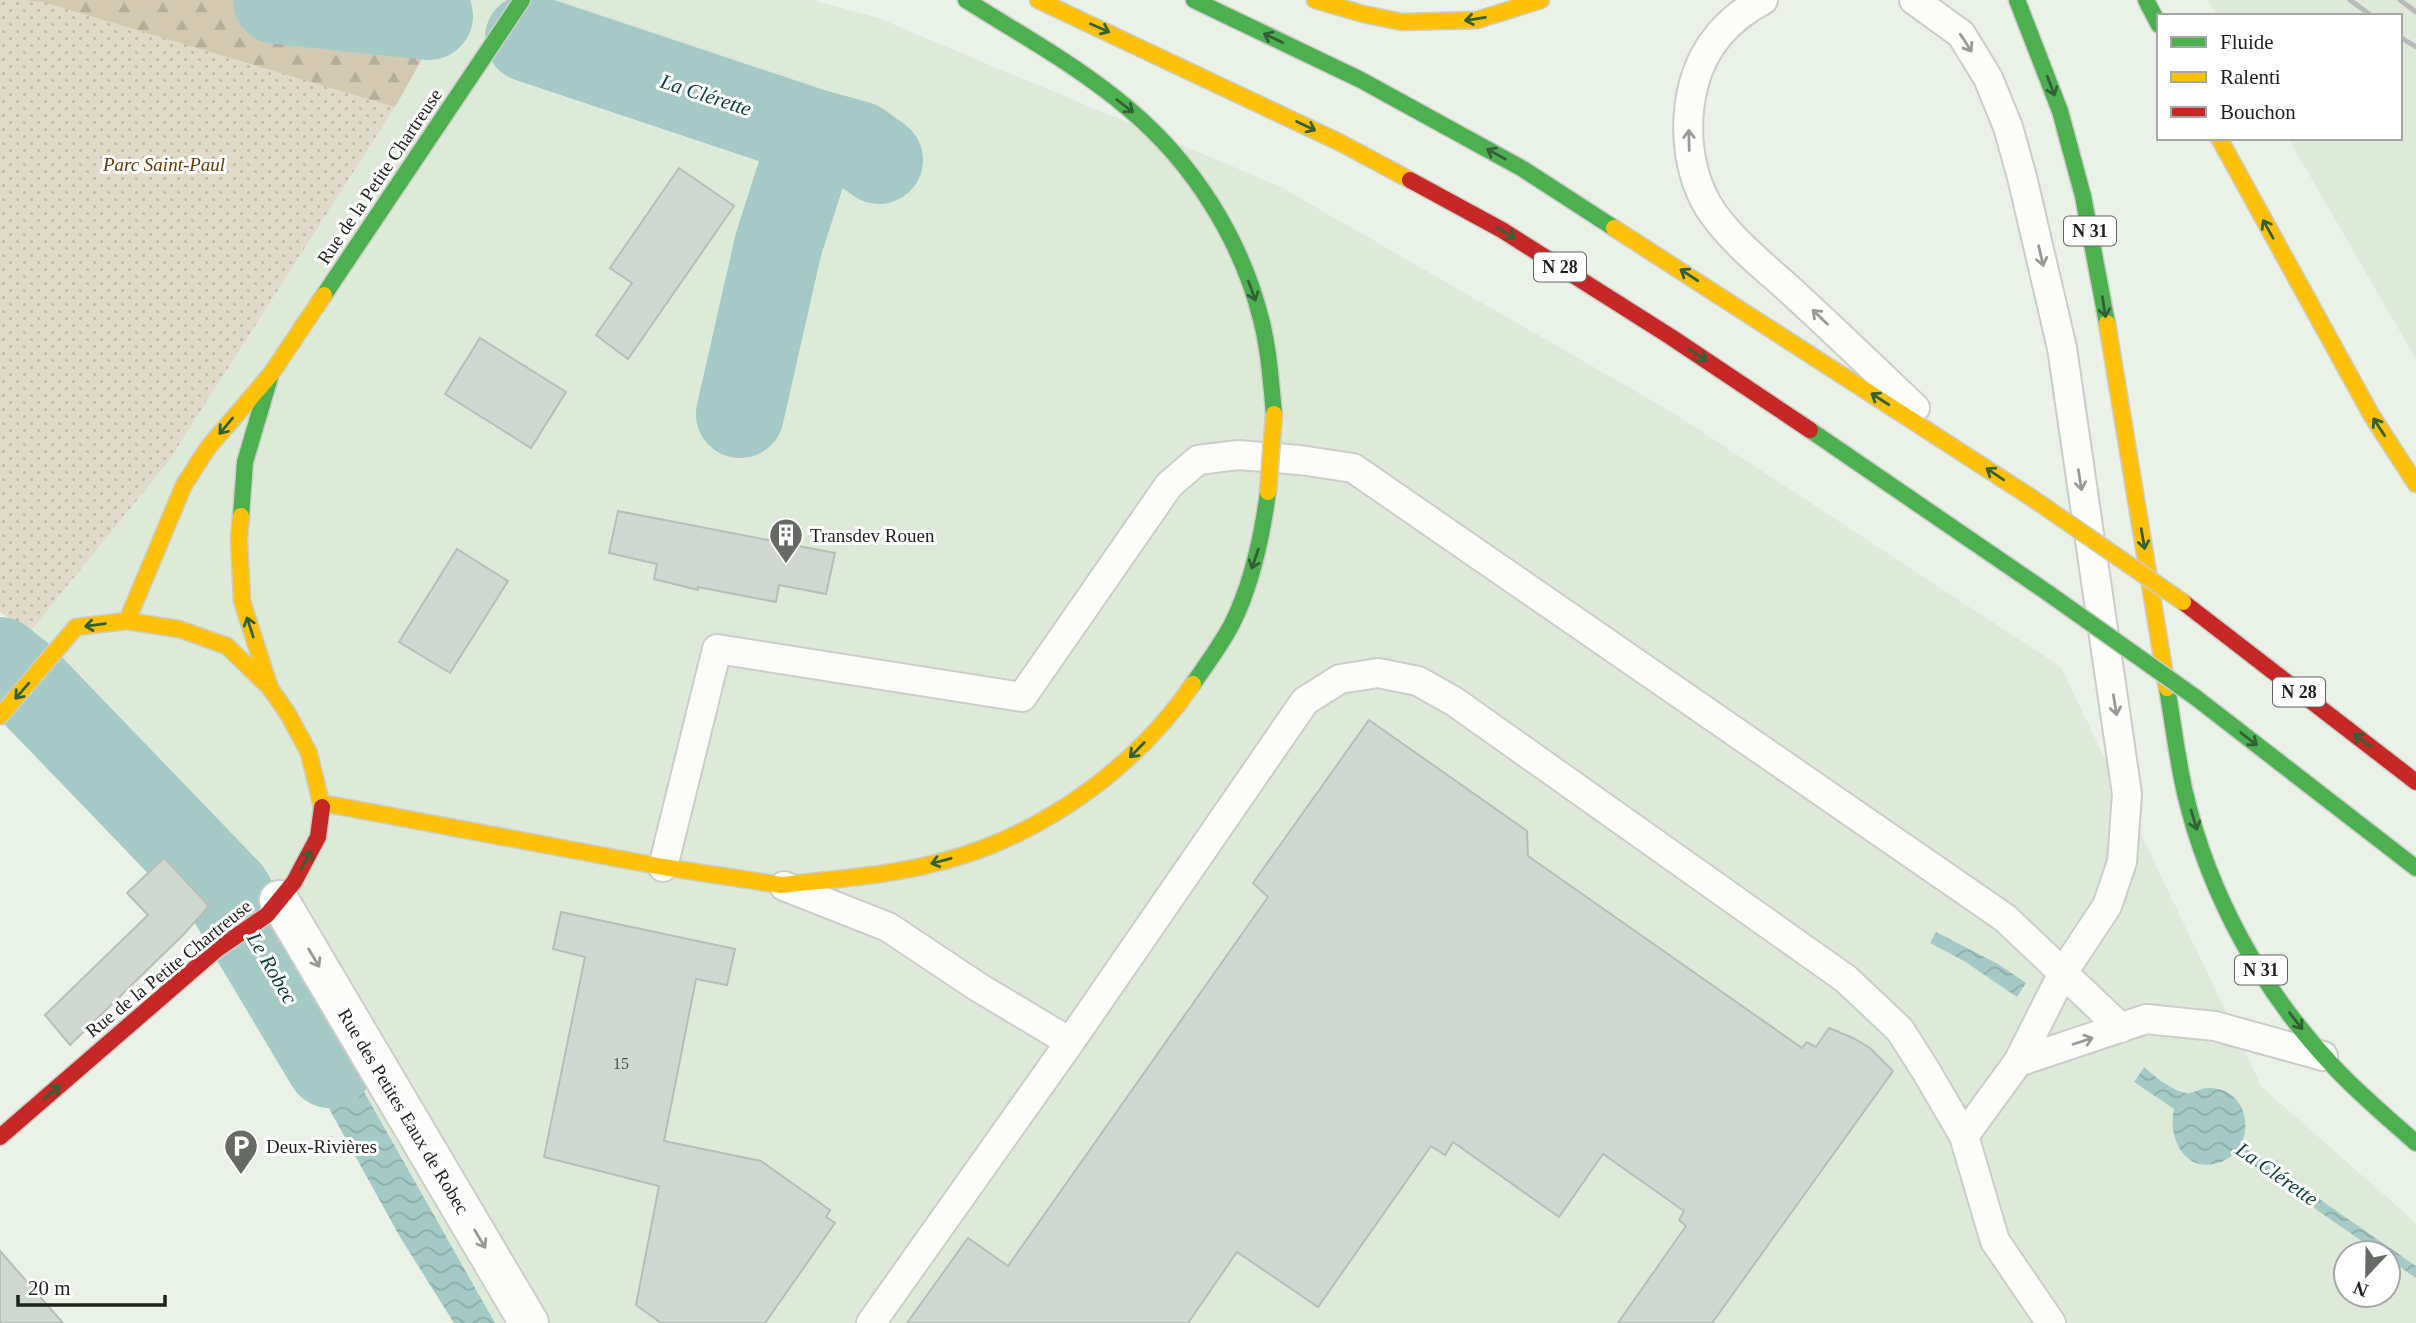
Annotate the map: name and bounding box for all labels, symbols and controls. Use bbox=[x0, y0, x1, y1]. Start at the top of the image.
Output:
one-way arrow bbox=[1464, 13, 1487, 26]
legend bbox=[2157, 14, 2402, 140]
one-way arrow bbox=[1089, 22, 1111, 35]
text: Fluide bbox=[2220, 30, 2274, 54]
one-way arrow bbox=[1263, 31, 1284, 44]
one-way arrow bbox=[1959, 33, 1973, 52]
text: Ralenti bbox=[2220, 65, 2281, 89]
water label: La Clérette bbox=[656, 69, 755, 121]
one-way arrow bbox=[2045, 75, 2058, 97]
street label: Rue de la Petite Chartreuse bbox=[313, 85, 446, 268]
one-way arrow bbox=[1115, 98, 1133, 114]
text: Bouchon bbox=[2220, 100, 2296, 124]
one-way arrow bbox=[1295, 120, 1316, 133]
one-way arrow bbox=[1682, 129, 1696, 152]
one-way arrow bbox=[1487, 147, 1507, 161]
park label: Parc Saint-Paul bbox=[102, 154, 225, 175]
road number: N 31 bbox=[2064, 216, 2116, 246]
one-way arrow bbox=[2261, 219, 2275, 239]
one-way arrow bbox=[1496, 227, 1516, 241]
one-way arrow bbox=[2034, 244, 2048, 267]
road number: N 28 bbox=[1534, 253, 1586, 282]
one-way arrow bbox=[1680, 268, 1699, 282]
one-way arrow bbox=[1247, 279, 1259, 301]
one-way arrow bbox=[2098, 295, 2111, 318]
one-way arrow bbox=[1812, 309, 1829, 326]
one-way arrow bbox=[1688, 349, 1708, 363]
one-way arrow bbox=[1871, 391, 1890, 406]
one-way arrow bbox=[218, 417, 234, 435]
one-way arrow bbox=[2372, 418, 2387, 437]
one-way arrow bbox=[1986, 466, 2005, 481]
one-way arrow bbox=[2074, 468, 2087, 491]
building icon: Transdev Rouen bbox=[767, 516, 805, 565]
place label: Transdev Rouen bbox=[810, 525, 935, 546]
one-way arrow bbox=[2137, 527, 2150, 549]
one-way arrow bbox=[1248, 547, 1260, 569]
one-way arrow bbox=[243, 616, 255, 638]
one-way arrow bbox=[84, 619, 107, 632]
road number: N 28 bbox=[2273, 678, 2325, 706]
one-way arrow bbox=[14, 682, 30, 700]
one-way arrow bbox=[2109, 693, 2122, 716]
one-way arrow bbox=[2239, 731, 2257, 746]
one-way arrow bbox=[2353, 733, 2372, 748]
one-way arrow bbox=[1129, 741, 1146, 758]
one-way arrow bbox=[2188, 808, 2201, 830]
one-way arrow bbox=[300, 850, 313, 871]
one-way arrow bbox=[930, 855, 953, 868]
street label: Rue de la Petite Chartreuse bbox=[81, 895, 255, 1042]
water label: Le Robec bbox=[241, 927, 302, 1009]
one-way arrow bbox=[307, 948, 321, 968]
road number: N 31 bbox=[2235, 956, 2287, 985]
street label: Rue des Petites Eaux de Robec bbox=[334, 1005, 473, 1218]
one-way arrow bbox=[2288, 1011, 2303, 1030]
one-way arrow bbox=[2071, 1033, 2093, 1046]
house number: 15 bbox=[613, 1055, 629, 1072]
one-way arrow bbox=[42, 1084, 60, 1100]
parking icon: Deux-Rivières bbox=[222, 1127, 260, 1176]
place label: Deux-Rivières bbox=[266, 1136, 377, 1157]
water label: La Clérette bbox=[2231, 1137, 2323, 1211]
one-way arrow bbox=[473, 1228, 487, 1248]
north arrow bbox=[2332, 1239, 2402, 1309]
scale bar bbox=[18, 1264, 164, 1308]
text: 20 m bbox=[28, 1276, 71, 1300]
text: N bbox=[2350, 1277, 2371, 1302]

